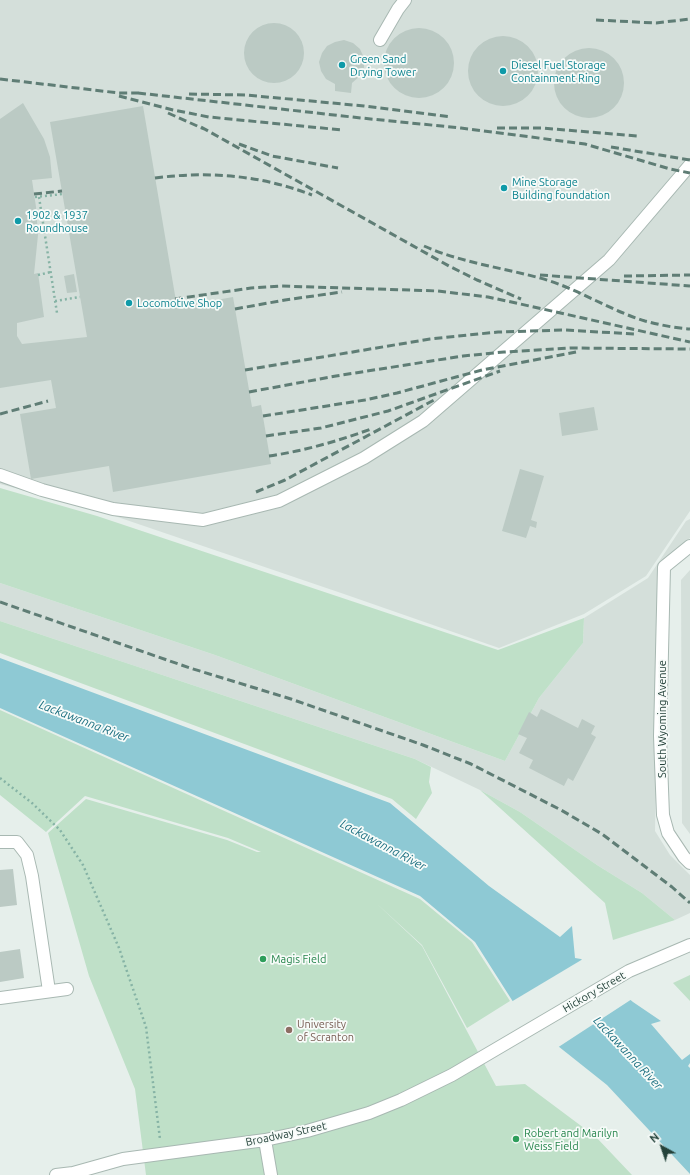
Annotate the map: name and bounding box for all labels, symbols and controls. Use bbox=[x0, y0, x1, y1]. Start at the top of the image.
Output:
place label: Green Sand Drying Tower bbox=[350, 52, 416, 78]
place label: Diesel Fuel Storage Containment Ring bbox=[511, 58, 606, 84]
marker: Green Sand Drying Tower bbox=[337, 60, 347, 70]
marker: Diesel Fuel Storage Containment Ring bbox=[498, 66, 508, 76]
place label: Mine Storage Building foundation bbox=[512, 175, 610, 201]
marker: Mine Storage Building foundation bbox=[499, 183, 509, 193]
place label: 1902 & 1937 Roundhouse bbox=[26, 208, 88, 234]
marker: 1902 & 1937 Roundhouse bbox=[13, 216, 23, 226]
place label: Locomotive Shop bbox=[137, 296, 222, 310]
marker: Locomotive Shop bbox=[124, 298, 134, 308]
street label: South Wyoming Avenue bbox=[655, 660, 669, 778]
water label: Lackawanna River bbox=[37, 697, 131, 745]
water label: Lackawanna River bbox=[338, 816, 428, 874]
place label: Magis Field bbox=[271, 952, 326, 966]
marker: Magis Field bbox=[258, 954, 268, 964]
street label: Hickory Street bbox=[560, 969, 628, 1015]
water label: Lackawanna River bbox=[590, 1013, 666, 1093]
place label: University of Scranton bbox=[297, 1017, 354, 1043]
marker: University of Scranton bbox=[284, 1025, 294, 1035]
street label: Broadway Street bbox=[244, 1119, 328, 1149]
place label: Robert and Marilyn Weiss Field bbox=[524, 1126, 618, 1152]
north arrow bbox=[642, 1127, 682, 1167]
text: N bbox=[647, 1131, 661, 1145]
marker: Robert and Marilyn Weiss Field bbox=[511, 1134, 521, 1144]

